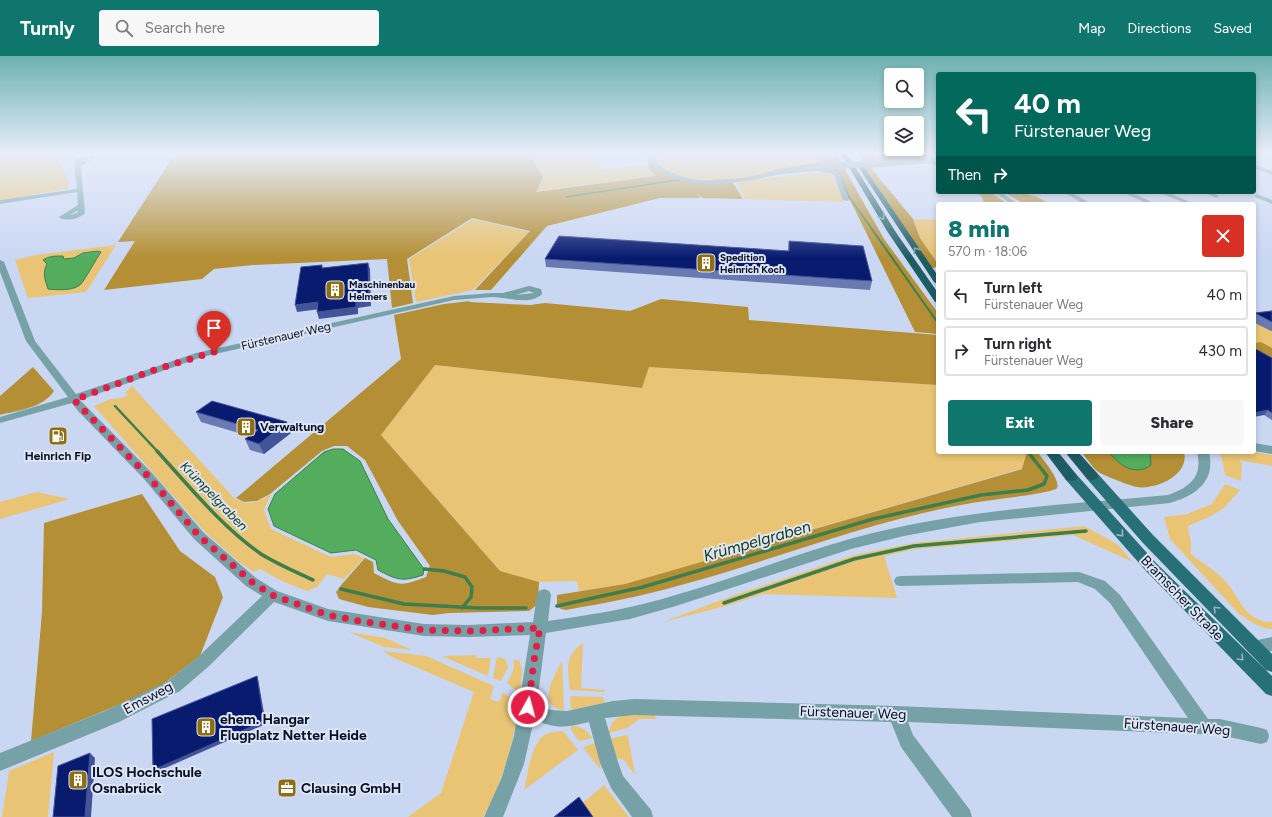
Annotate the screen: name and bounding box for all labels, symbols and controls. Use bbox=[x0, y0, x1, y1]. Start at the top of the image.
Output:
search box bbox=[99, 10, 379, 46]
text: Turnly bbox=[20, 17, 75, 40]
icon: search bbox=[113, 17, 135, 39]
text: Search here bbox=[145, 19, 225, 37]
text: Map bbox=[1078, 20, 1106, 37]
text: Directions bbox=[1128, 20, 1191, 37]
text: Saved bbox=[1213, 20, 1252, 37]
map controls bbox=[884, 68, 924, 156]
button: search bbox=[884, 68, 924, 108]
text: 40 m bbox=[1014, 86, 1081, 120]
icon: left bbox=[948, 88, 1000, 140]
button: layers bbox=[884, 116, 924, 156]
text: Fürstenauer Weg bbox=[1014, 120, 1151, 142]
icon: right bbox=[989, 164, 1011, 186]
text: Then bbox=[948, 166, 981, 184]
one-way arrow bbox=[878, 213, 885, 220]
text: 8 min bbox=[948, 214, 1010, 243]
button: close bbox=[1202, 215, 1244, 257]
text: 570 m · 18:06 bbox=[948, 244, 1027, 259]
one-way arrow bbox=[913, 247, 921, 254]
place label: Spedition Heinrich Koch bbox=[720, 251, 785, 276]
building icon: Spedition Heinrich Koch bbox=[695, 252, 717, 274]
place label: Maschinenbau Helmers bbox=[349, 278, 416, 303]
building icon: Maschinenbau Helmers bbox=[324, 279, 346, 301]
text: Turn left bbox=[984, 279, 1042, 297]
icon: left bbox=[950, 284, 972, 306]
text: 40 m bbox=[1207, 286, 1242, 304]
text: Fürstenauer Weg bbox=[984, 297, 1083, 312]
pin bbox=[197, 311, 231, 352]
icon: arrive bbox=[203, 317, 225, 339]
street label: Fürstenauer Weg bbox=[240, 319, 332, 353]
text: Turn right bbox=[984, 335, 1052, 353]
icon: right bbox=[950, 340, 972, 362]
text: 430 m bbox=[1198, 342, 1242, 360]
text: Fürstenauer Weg bbox=[984, 353, 1083, 368]
button: Exit bbox=[948, 400, 1092, 446]
button: Share bbox=[1100, 400, 1244, 446]
building icon: Verwaltung bbox=[235, 416, 257, 438]
place label: Verwaltung bbox=[260, 420, 324, 434]
fuel station icon: Heinrich Fip bbox=[47, 425, 69, 447]
place label: Heinrich Fip bbox=[25, 449, 91, 463]
water label: Krümpelgraben bbox=[177, 458, 251, 534]
water label: Krümpelgraben bbox=[701, 517, 813, 565]
one-way arrow bbox=[1117, 530, 1124, 537]
street label: Bramscher Straße bbox=[1137, 552, 1227, 644]
one-way arrow bbox=[1213, 606, 1221, 614]
one-way arrow bbox=[1236, 653, 1244, 661]
street label: Emsweg bbox=[120, 678, 176, 718]
position arrow bbox=[507, 686, 549, 728]
street label: Fürstenauer Weg bbox=[799, 703, 907, 723]
place label: ehem. Hangar Flugplatz Netter Heide bbox=[220, 711, 367, 744]
street label: Fürstenauer Weg bbox=[1123, 715, 1231, 739]
building icon: ehem. Hangar Flugplatz Netter Heide bbox=[195, 716, 217, 738]
place label: ILOS Hochschule Osnabrück bbox=[92, 764, 202, 797]
building icon: ILOS Hochschule Osnabrück bbox=[67, 769, 89, 791]
office icon: Clausing GmbH bbox=[276, 777, 298, 799]
place label: Clausing GmbH bbox=[301, 780, 401, 797]

